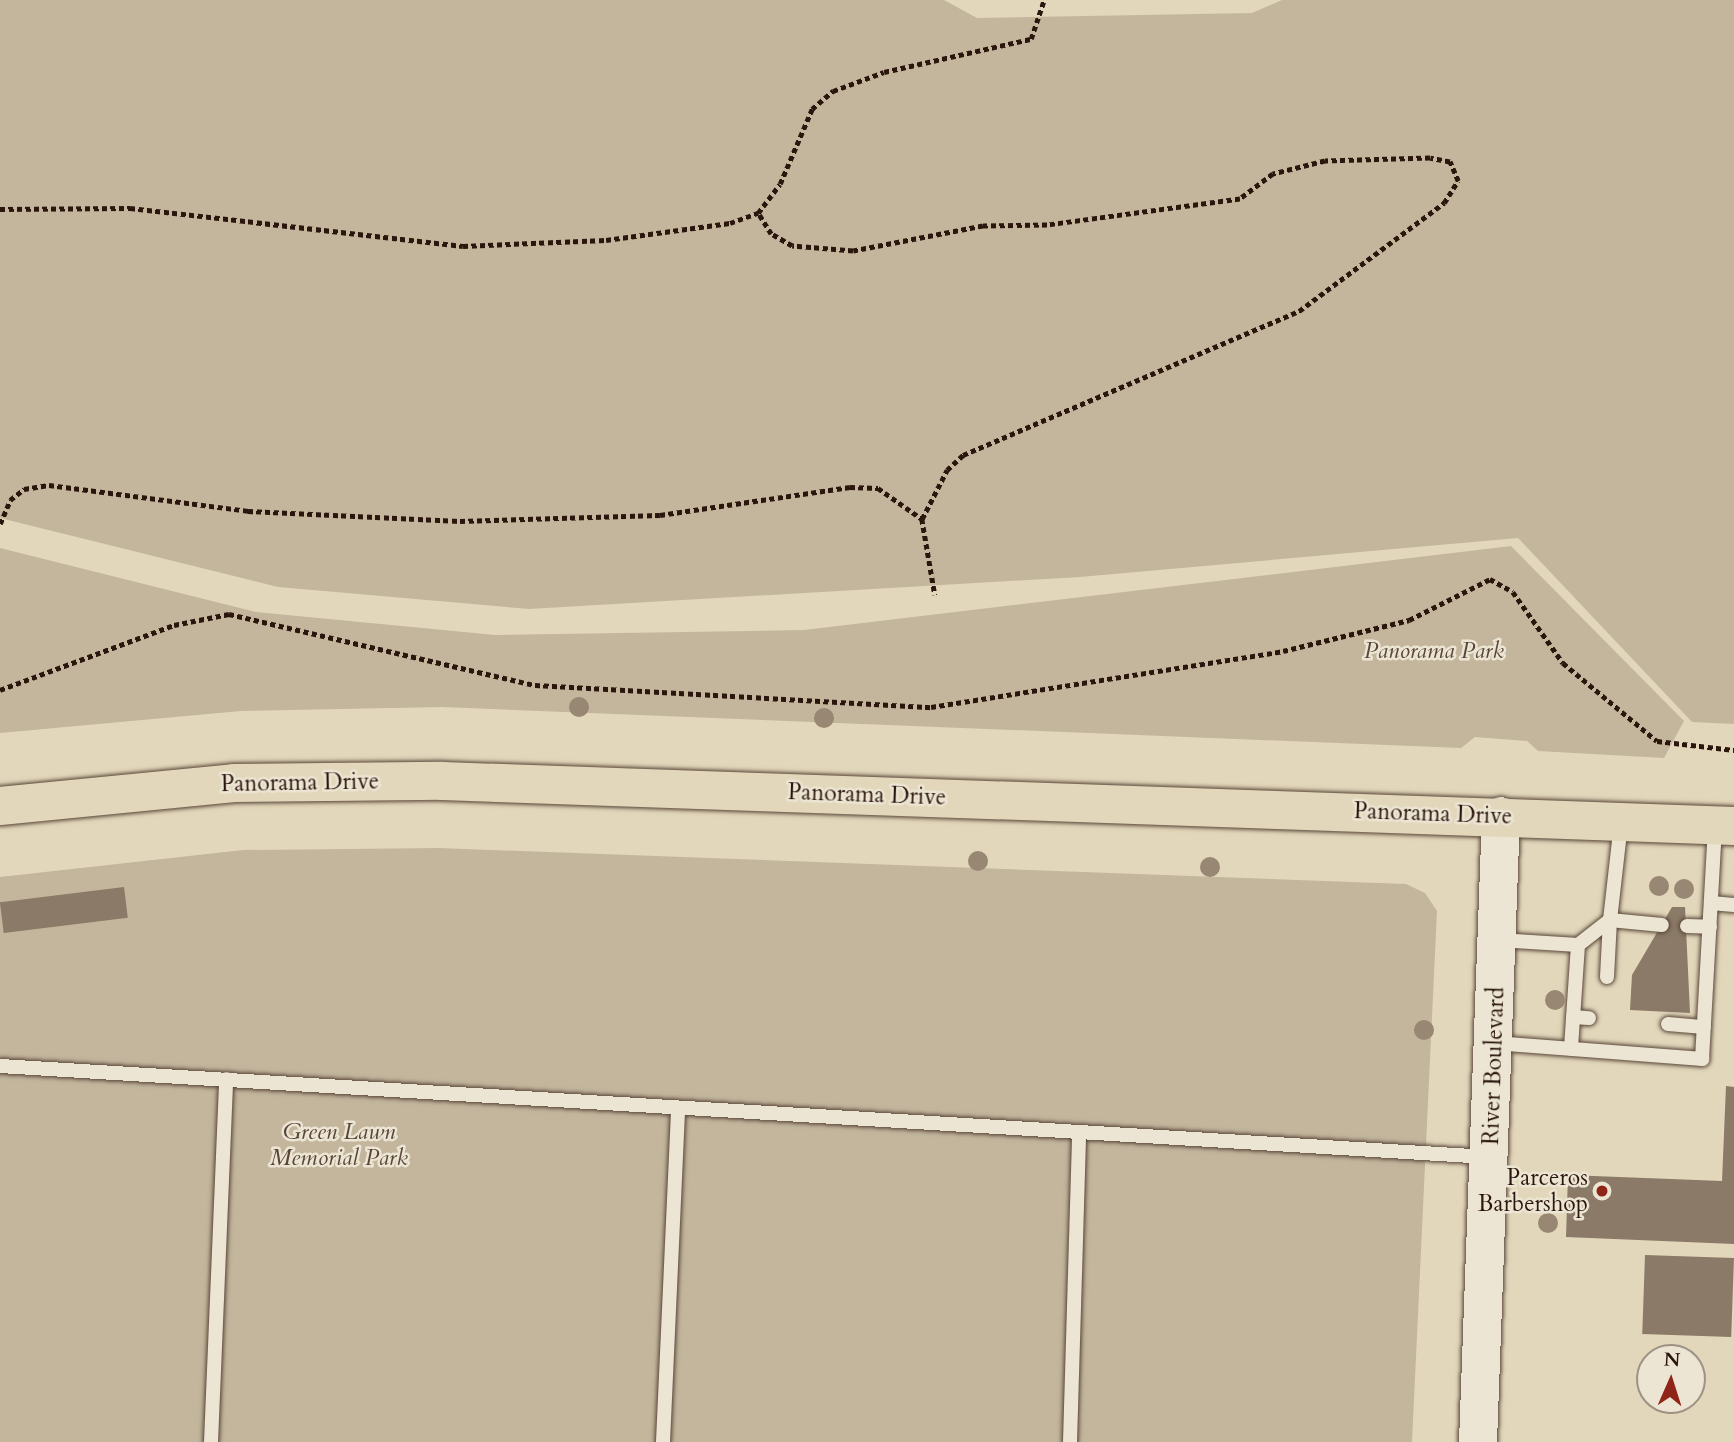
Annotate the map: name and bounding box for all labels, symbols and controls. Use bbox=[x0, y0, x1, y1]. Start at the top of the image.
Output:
park label: Panorama Park bbox=[1364, 637, 1504, 665]
street label: Panorama Drive bbox=[220, 768, 380, 798]
street label: Panorama Drive bbox=[787, 778, 947, 812]
street label: Panorama Drive bbox=[1353, 797, 1513, 831]
street label: River Boulevard bbox=[1477, 986, 1511, 1146]
park label: Green Lawn Memorial Park bbox=[270, 1118, 408, 1172]
place label: Parceros Barbershop bbox=[1478, 1164, 1588, 1218]
marker: Parceros Barbershop bbox=[1594, 1183, 1610, 1199]
north arrow bbox=[1636, 1344, 1706, 1414]
text: N bbox=[1663, 1347, 1681, 1373]

